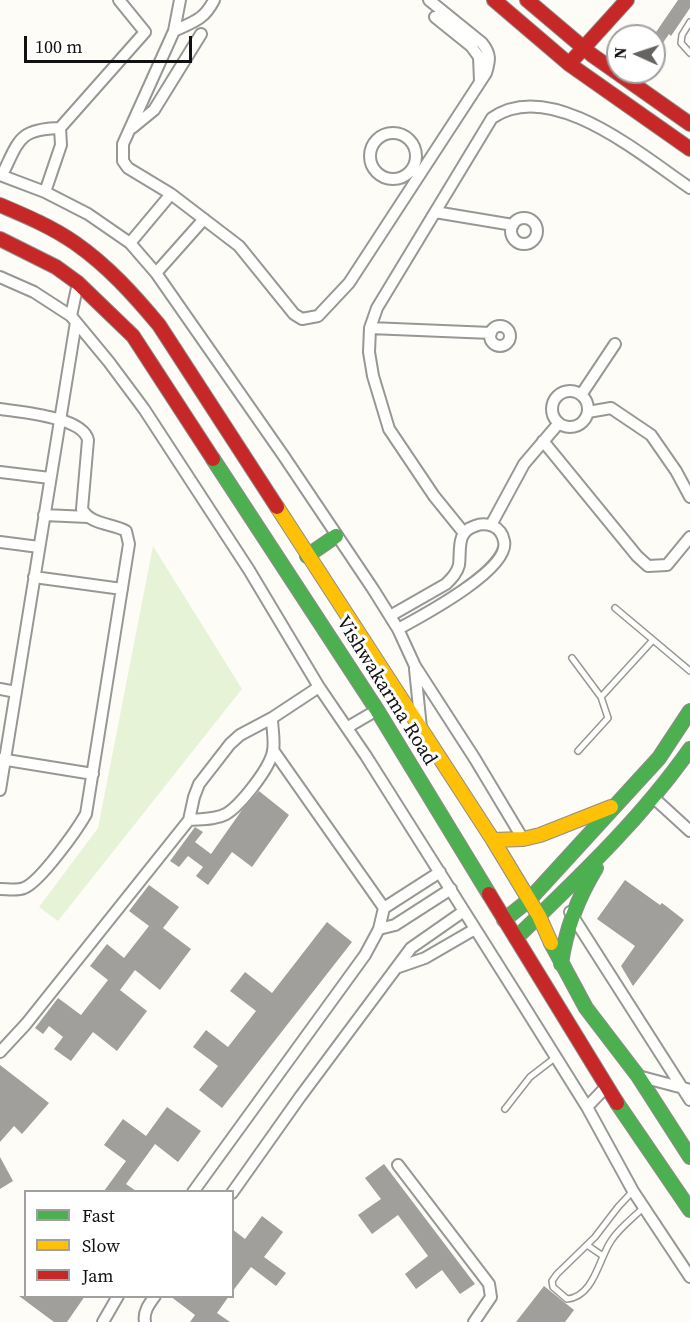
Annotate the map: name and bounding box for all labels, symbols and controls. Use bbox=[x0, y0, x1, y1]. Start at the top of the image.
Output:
scale bar bbox=[27, 24, 195, 62]
north arrow bbox=[606, 24, 666, 84]
text: 100 m bbox=[35, 34, 82, 59]
text: N bbox=[609, 47, 631, 60]
street label: Vishwakarma Road bbox=[330, 612, 442, 770]
legend bbox=[24, 1190, 234, 1298]
text: Fast bbox=[82, 1203, 115, 1228]
text: Slow bbox=[82, 1233, 120, 1258]
text: Jam bbox=[82, 1263, 114, 1288]

